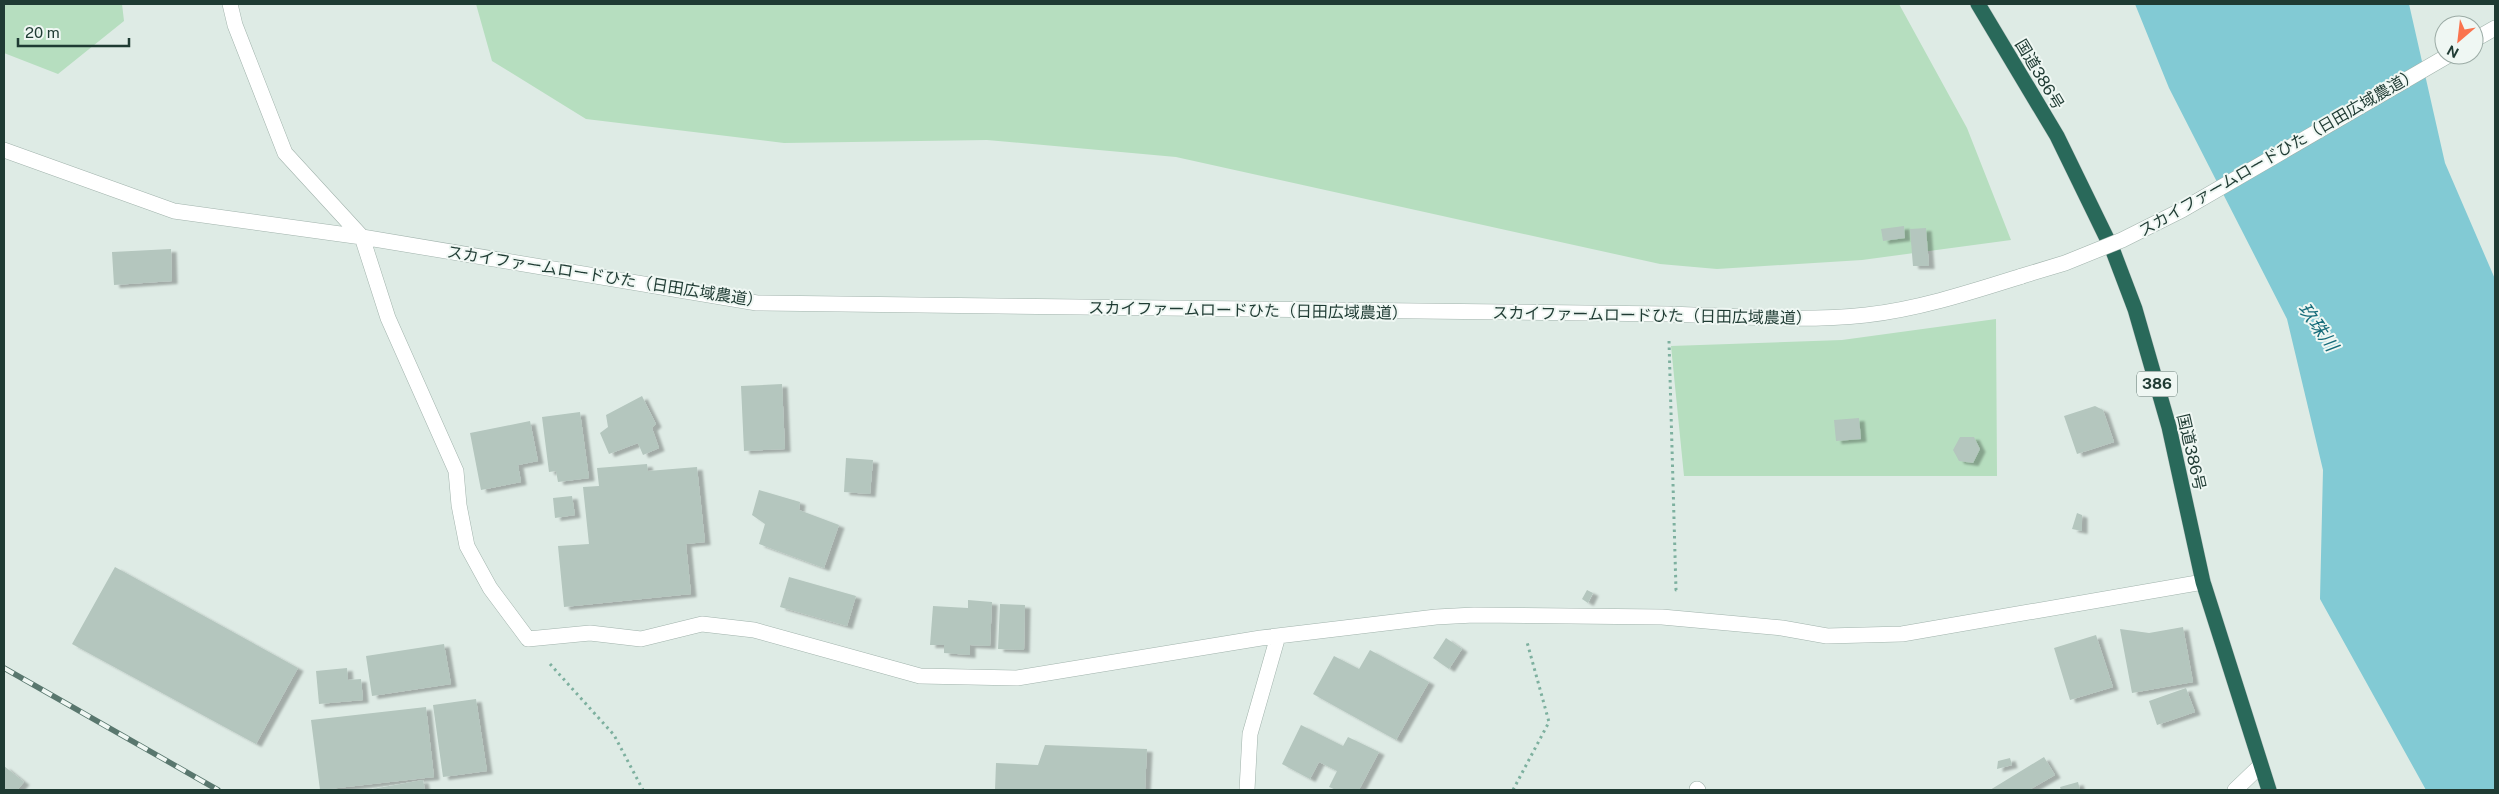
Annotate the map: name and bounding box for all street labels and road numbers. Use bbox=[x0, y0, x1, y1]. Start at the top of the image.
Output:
street label: 国道386号 bbox=[2011, 36, 2068, 113]
street label: スカイファームロードひた（日田広域農道） bbox=[2135, 64, 2421, 241]
street label: スカイファームロードひた（日田広域農道） bbox=[446, 242, 764, 311]
street label: スカイファームロードひた（日田広域農道） bbox=[1088, 298, 1408, 323]
street label: スカイファームロードひた（日田広域農道） bbox=[1492, 303, 1812, 328]
road number: 386 bbox=[2137, 372, 2177, 396]
street label: 国道386号 bbox=[2173, 412, 2210, 492]

